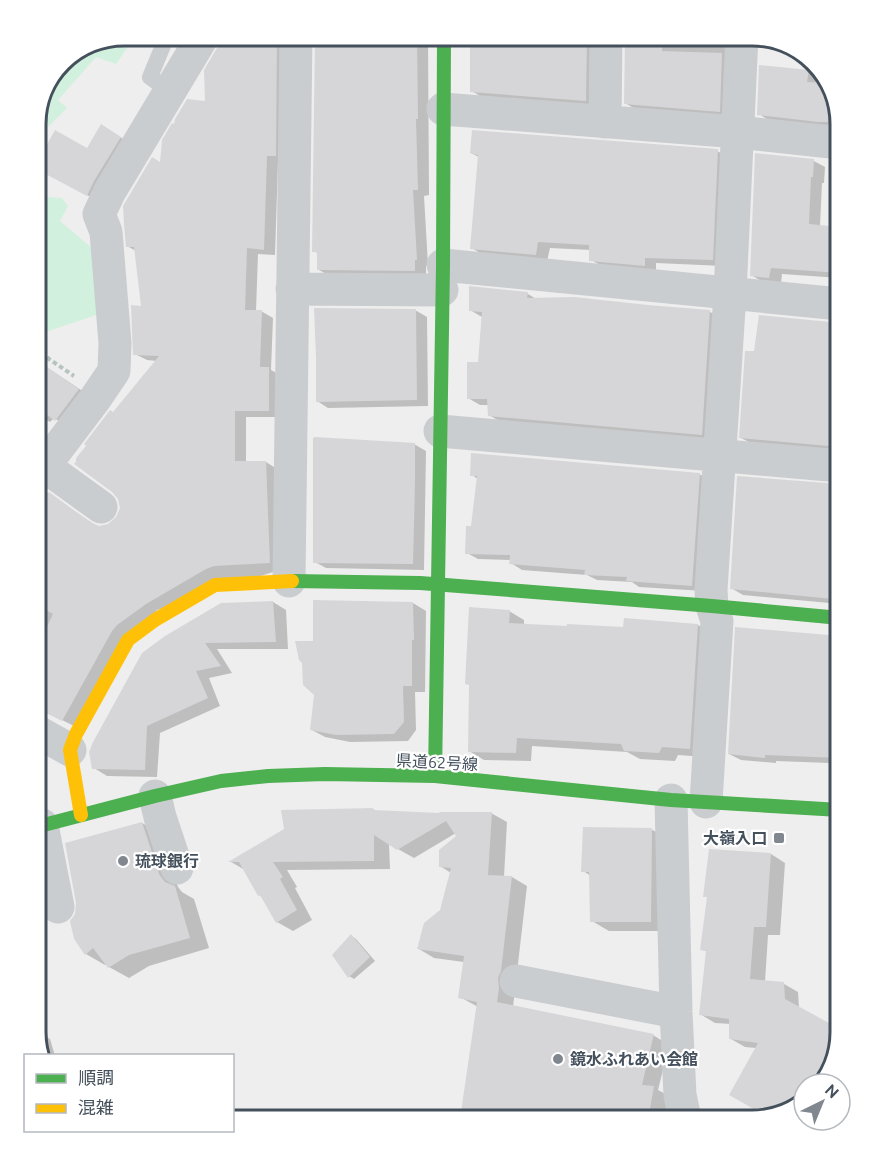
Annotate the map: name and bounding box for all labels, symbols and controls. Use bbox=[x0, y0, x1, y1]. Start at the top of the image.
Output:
street label: 県道62号線 bbox=[396, 751, 478, 773]
place label: 大嶺入口 bbox=[703, 829, 767, 847]
marker: 大嶺入口 bbox=[772, 831, 786, 845]
place label: 琉球銀行 bbox=[135, 852, 199, 870]
marker: 琉球銀行 bbox=[116, 854, 130, 868]
place label: 鏡水ふれあい会館 bbox=[570, 1050, 698, 1068]
marker: 鏡水ふれあい会館 bbox=[551, 1052, 565, 1066]
legend bbox=[24, 1054, 234, 1132]
text: 順調 bbox=[78, 1067, 114, 1087]
north arrow bbox=[792, 1072, 852, 1132]
text: N bbox=[822, 1080, 843, 1102]
text: 混雑 bbox=[78, 1097, 114, 1117]

